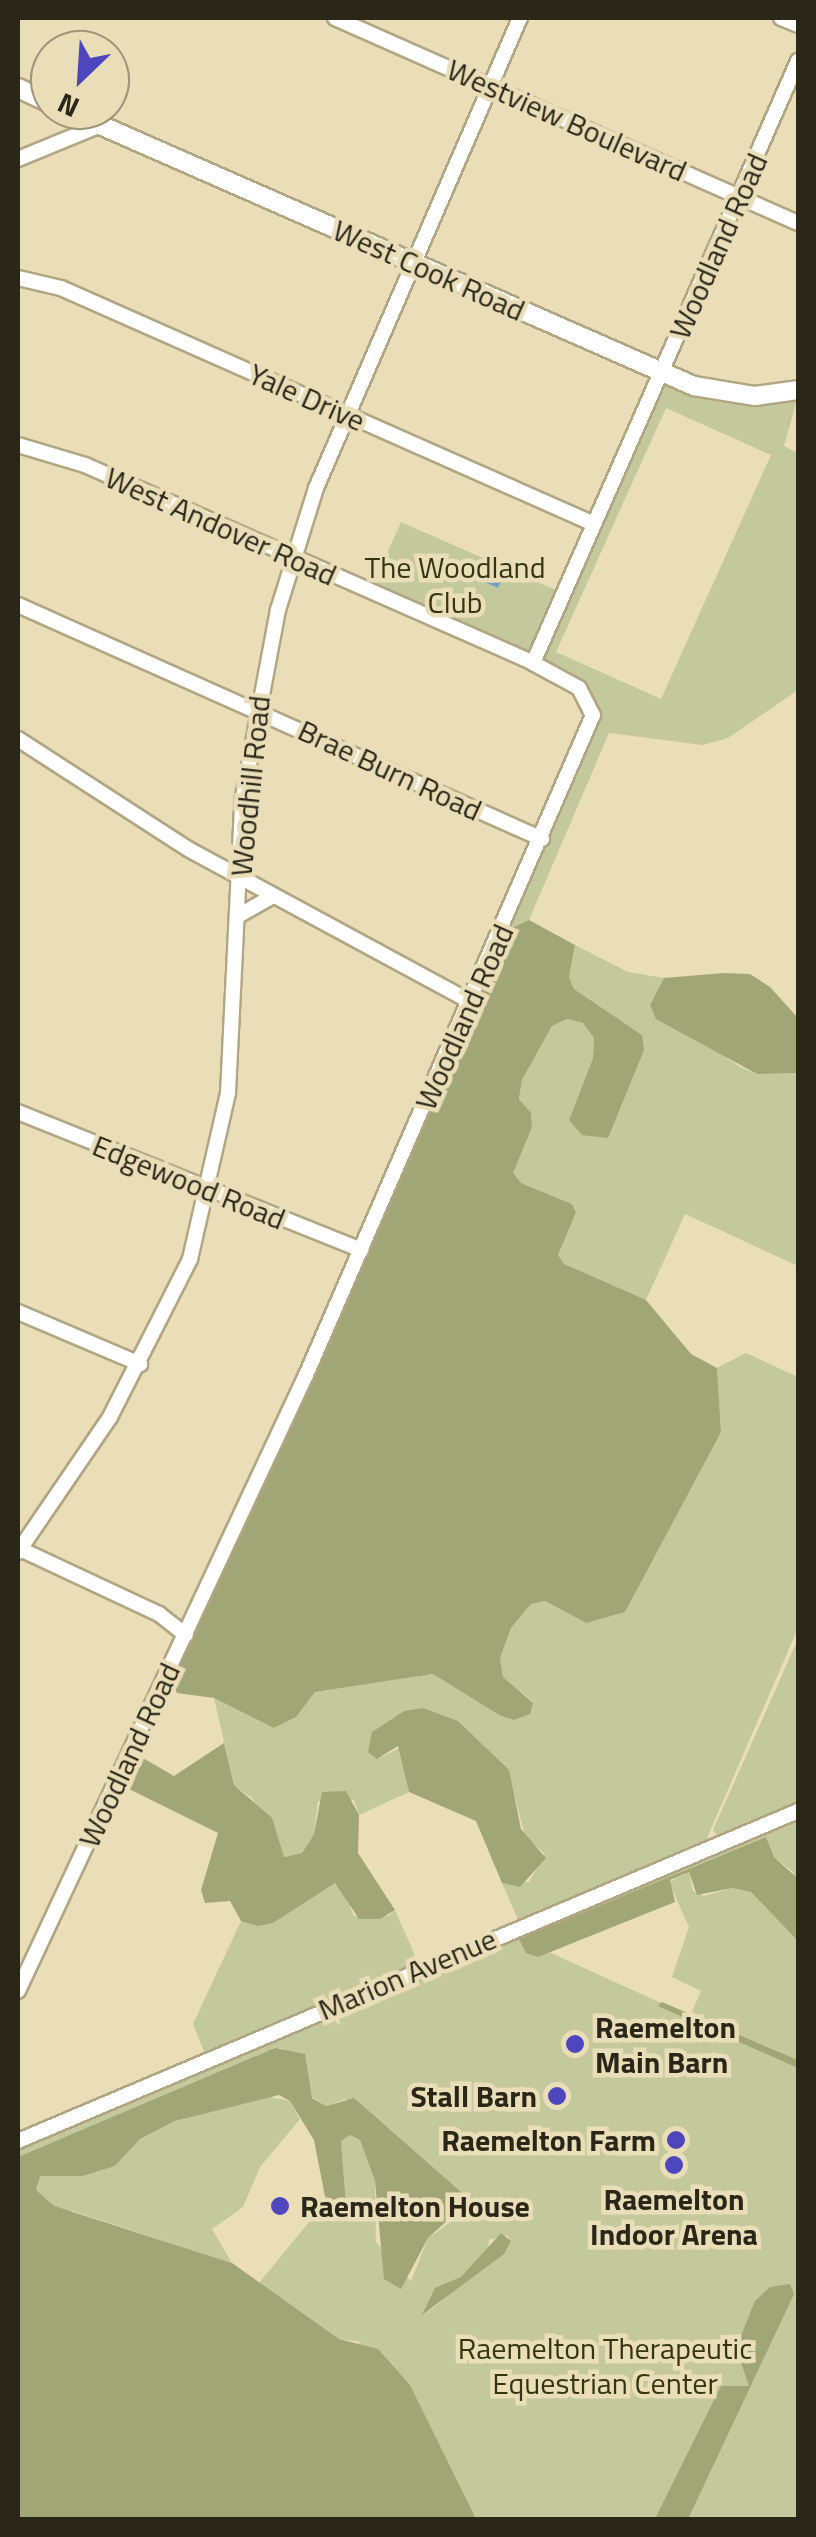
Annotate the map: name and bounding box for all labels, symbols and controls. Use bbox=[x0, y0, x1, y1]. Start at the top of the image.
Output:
north arrow bbox=[30, 30, 130, 130]
street label: Westview Boulevard bbox=[442, 51, 692, 189]
text: N bbox=[50, 82, 86, 129]
street label: Woodland Road bbox=[661, 148, 775, 344]
street label: West Cook Road bbox=[328, 212, 530, 328]
street label: Yale Drive bbox=[243, 355, 371, 439]
street label: West Andover Road bbox=[100, 459, 342, 593]
park label: The Woodland Club bbox=[364, 549, 546, 620]
street label: Woodhill Road bbox=[223, 694, 277, 878]
street label: Brae Burn Road bbox=[293, 712, 487, 828]
street label: Woodland Road bbox=[407, 919, 521, 1115]
street label: Edgewood Road bbox=[87, 1127, 291, 1237]
street label: Woodland Road bbox=[71, 1657, 187, 1853]
street label: Marion Avenue bbox=[313, 1920, 501, 2028]
place label: Raemelton Main Barn bbox=[595, 2009, 736, 2080]
marker: Raemelton Main Barn bbox=[564, 2033, 586, 2055]
place label: Stall Barn bbox=[410, 2078, 537, 2114]
marker: Stall Barn bbox=[546, 2085, 568, 2107]
place label: Raemelton Farm bbox=[441, 2122, 656, 2158]
marker: Raemelton Farm bbox=[665, 2129, 687, 2151]
marker: Raemelton Indoor Arena bbox=[663, 2154, 685, 2176]
place label: Raemelton Indoor Arena bbox=[590, 2181, 758, 2252]
place label: Raemelton House bbox=[300, 2188, 530, 2224]
marker: Raemelton House bbox=[269, 2195, 291, 2217]
park label: Raemelton Therapeutic Equestrian Center bbox=[458, 2330, 752, 2400]

